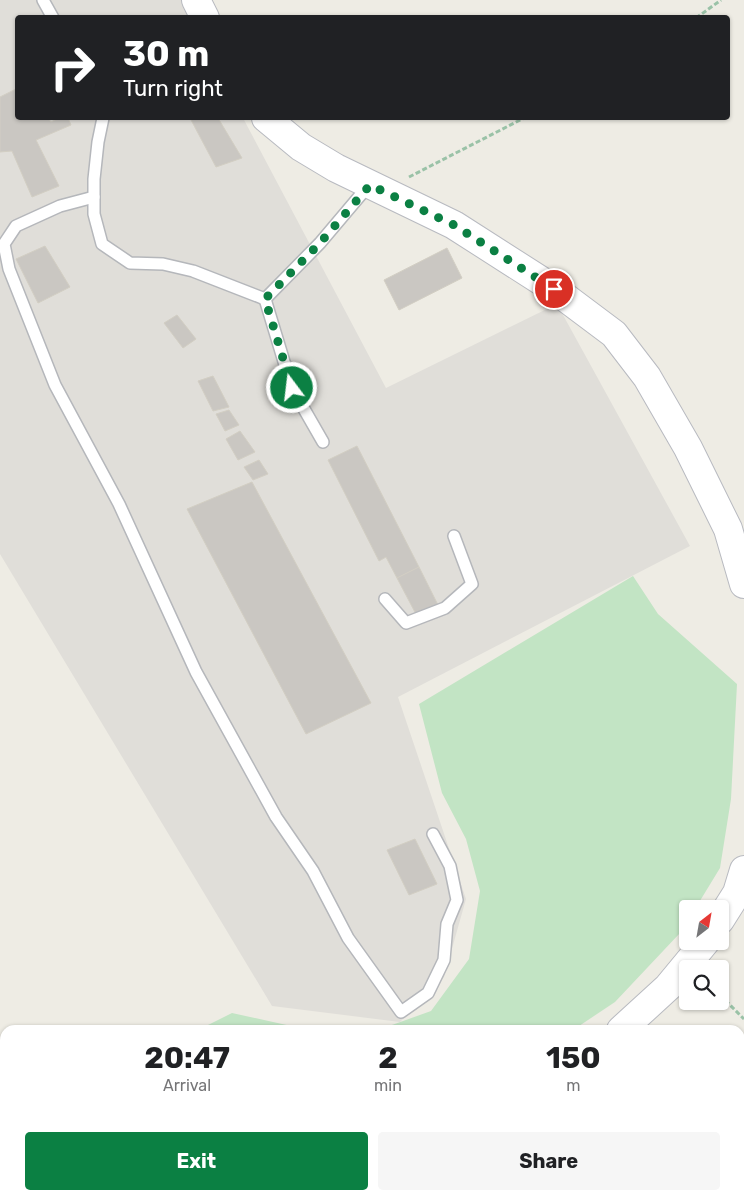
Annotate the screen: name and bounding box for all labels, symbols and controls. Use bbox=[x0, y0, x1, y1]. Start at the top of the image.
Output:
text: 30 m bbox=[123, 33, 209, 75]
icon: right bbox=[40, 35, 105, 100]
text: Turn right bbox=[123, 75, 223, 102]
pin bbox=[533, 268, 575, 310]
icon: arrive bbox=[540, 275, 568, 303]
position arrow bbox=[265, 361, 317, 413]
north arrow bbox=[679, 900, 729, 950]
map controls bbox=[679, 900, 729, 1010]
button: search bbox=[679, 960, 729, 1010]
text: 20:47 bbox=[144, 1040, 230, 1076]
text: 2 bbox=[378, 1040, 398, 1076]
text: 150 bbox=[546, 1040, 601, 1076]
text: Arrival bbox=[163, 1076, 211, 1095]
text: min bbox=[374, 1076, 402, 1095]
text: m bbox=[566, 1076, 581, 1095]
button: Exit bbox=[25, 1132, 368, 1190]
button: Share bbox=[378, 1132, 720, 1190]

